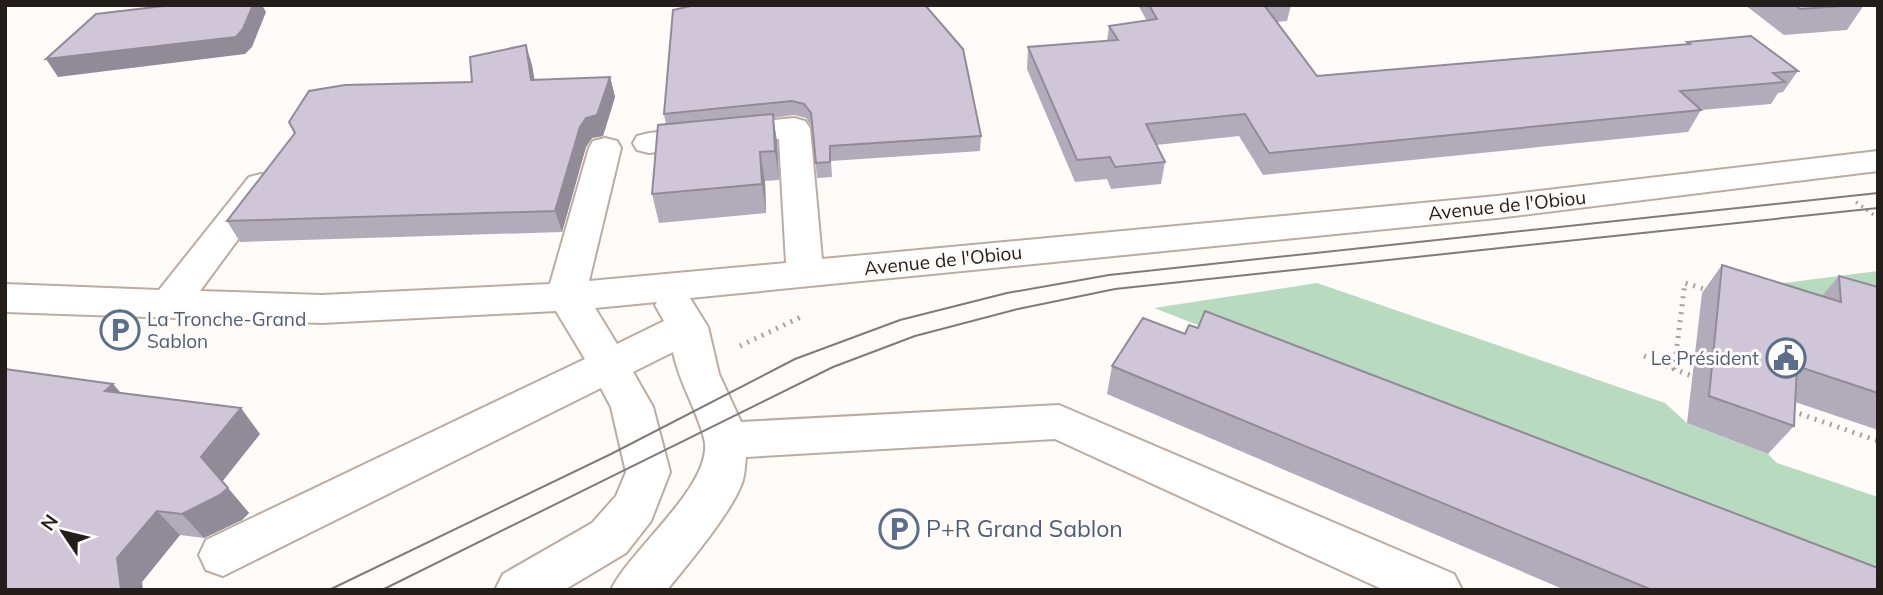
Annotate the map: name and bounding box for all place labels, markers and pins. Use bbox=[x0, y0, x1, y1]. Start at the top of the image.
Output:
place label: La Tronche-Grand Sablon bbox=[147, 307, 306, 353]
parking icon: La Tronche-Grand Sablon bbox=[99, 309, 141, 351]
public building icon: Le Président bbox=[1765, 337, 1807, 379]
place label: Le Président bbox=[1651, 346, 1759, 370]
parking icon: P+R Grand Sablon bbox=[878, 508, 920, 550]
place label: P+R Grand Sablon bbox=[926, 514, 1123, 543]

